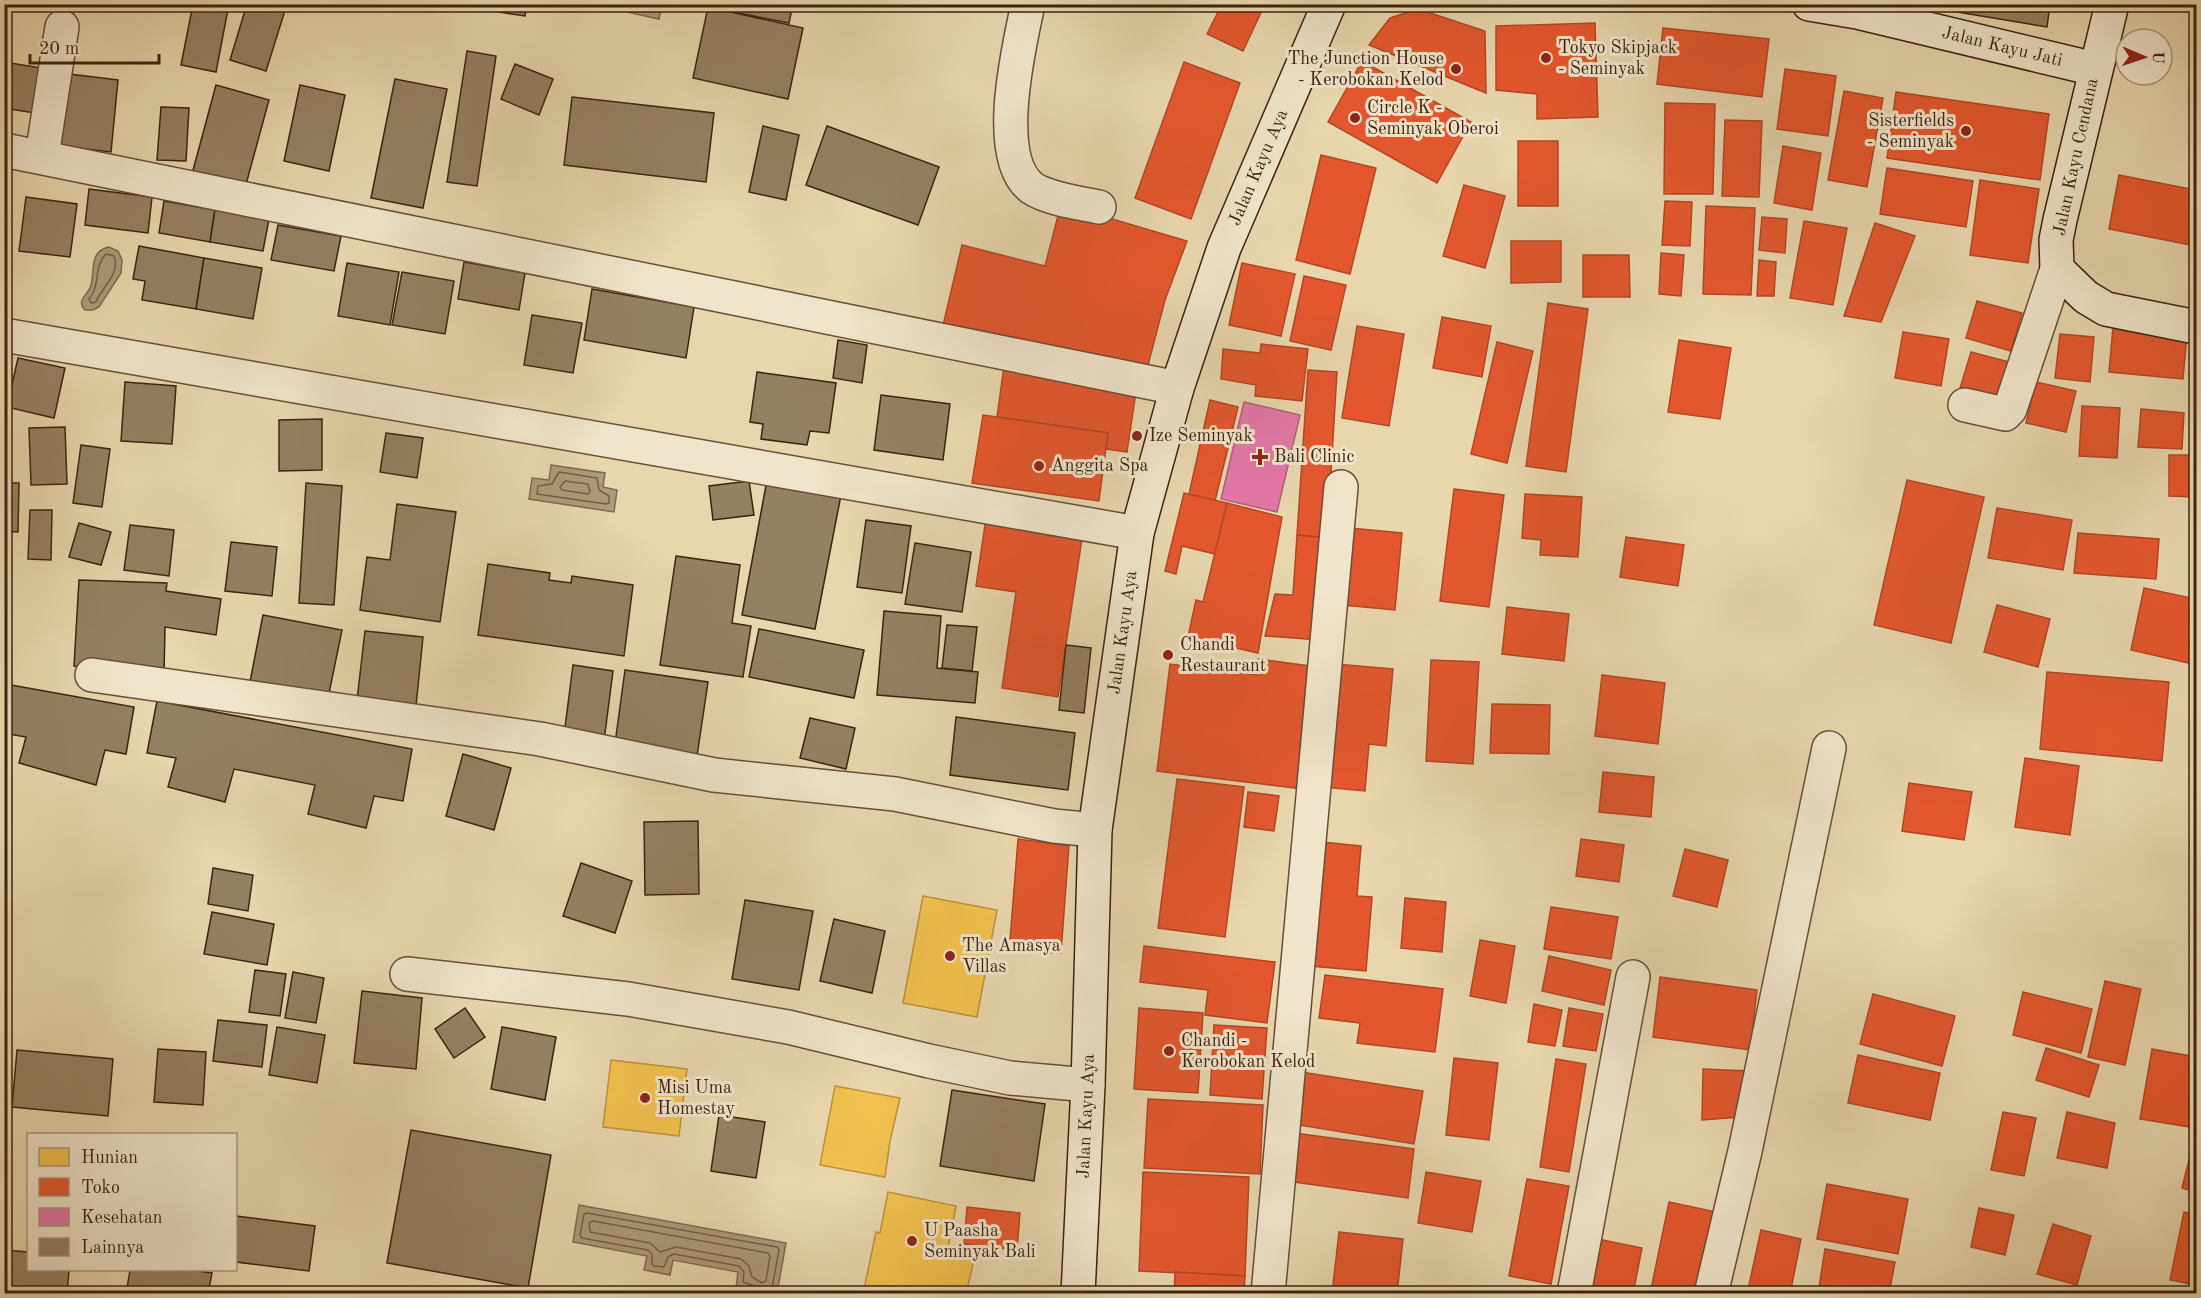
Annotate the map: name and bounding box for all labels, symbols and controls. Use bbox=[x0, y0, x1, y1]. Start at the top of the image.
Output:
street label: Jalan Kayu Jati bbox=[1940, 24, 2064, 70]
scale bar bbox=[30, 27, 159, 65]
north arrow bbox=[2114, 27, 2174, 87]
place label: Tokyo Skipjack - Seminyak bbox=[1558, 39, 1677, 78]
text: 20 m bbox=[39, 40, 79, 58]
place label: The Junction House - Kerobokan Kelod bbox=[1287, 50, 1444, 89]
marker: Tokyo Skipjack - Seminyak bbox=[1539, 51, 1553, 65]
text: U bbox=[2149, 51, 2165, 64]
marker: The Junction House - Kerobokan Kelod bbox=[1449, 62, 1463, 76]
street label: Jalan Kayu Cendana bbox=[2051, 77, 2102, 237]
place label: Circle K - Seminyak Oberoi bbox=[1367, 99, 1499, 138]
street label: Jalan Kayu Aya bbox=[1226, 107, 1292, 228]
marker: Circle K - Seminyak Oberoi bbox=[1348, 111, 1362, 125]
place label: Sisterfields - Seminyak bbox=[1867, 112, 1954, 151]
marker: Sisterfields - Seminyak bbox=[1959, 124, 1973, 138]
place label: Ize Seminyak bbox=[1149, 427, 1253, 445]
marker: Ize Seminyak bbox=[1130, 429, 1144, 443]
marker: Bali Clinic bbox=[1251, 448, 1269, 466]
place label: Bali Clinic bbox=[1274, 448, 1354, 466]
place label: Anggita Spa bbox=[1051, 457, 1148, 475]
marker: Anggita Spa bbox=[1032, 459, 1046, 473]
street label: Jalan Kayu Aya bbox=[1105, 569, 1141, 695]
place label: Chandi Restaurant bbox=[1180, 636, 1266, 675]
marker: Chandi Restaurant bbox=[1161, 648, 1175, 662]
place label: The Amasya Villas bbox=[962, 937, 1061, 976]
marker: The Amasya Villas bbox=[943, 949, 957, 963]
place label: Chandi - Kerobokan Kelod bbox=[1181, 1032, 1315, 1071]
marker: Chandi - Kerobokan Kelod bbox=[1162, 1044, 1176, 1058]
street label: Jalan Kayu Aya bbox=[1075, 1054, 1098, 1179]
place label: Misi Uma Homestay bbox=[657, 1079, 735, 1118]
marker: Misi Uma Homestay bbox=[638, 1091, 652, 1105]
legend bbox=[27, 1133, 237, 1271]
text: Hunian bbox=[81, 1149, 138, 1167]
text: Toko bbox=[81, 1179, 120, 1197]
text: Kesehatan bbox=[81, 1209, 163, 1227]
place label: U Paasha Seminyak Bali bbox=[924, 1222, 1036, 1261]
marker: U Paasha Seminyak Bali bbox=[905, 1234, 919, 1248]
text: Lainnya bbox=[81, 1239, 144, 1257]

